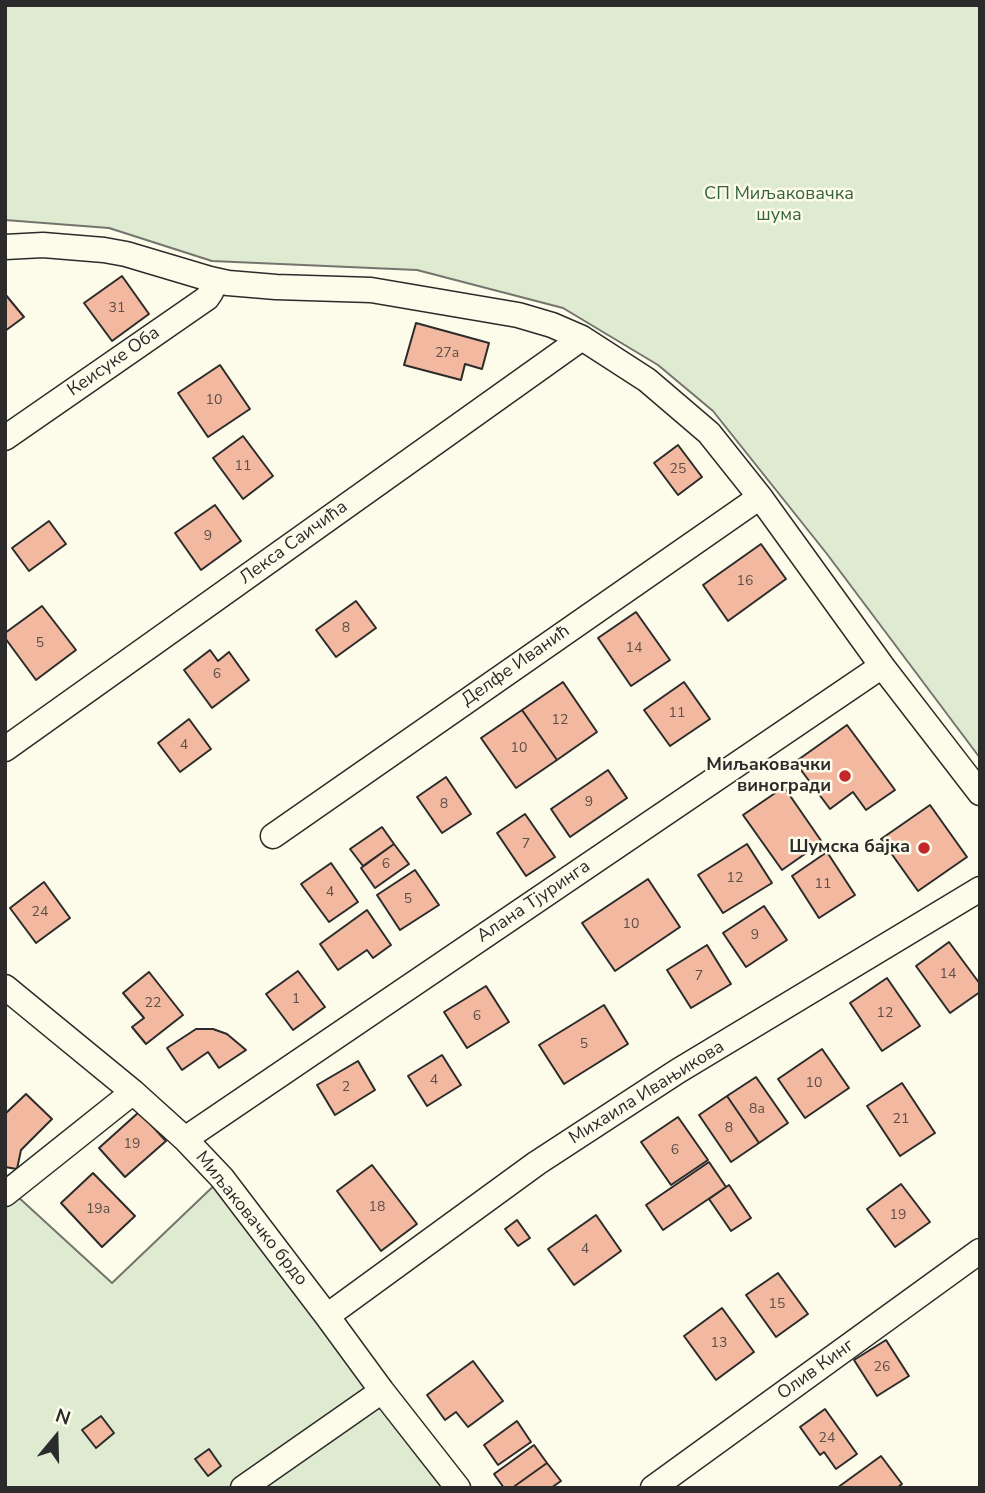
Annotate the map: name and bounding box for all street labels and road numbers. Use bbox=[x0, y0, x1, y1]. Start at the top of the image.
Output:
street label: Кеисуке Оба bbox=[64, 322, 164, 402]
street label: Лекса Саичића bbox=[236, 497, 352, 589]
street label: Делфе Иванић bbox=[458, 621, 574, 711]
street label: Алана Тјуринга bbox=[473, 856, 595, 948]
street label: Михаила Ивањикова bbox=[565, 1036, 729, 1150]
street label: Миљаковачко брдо bbox=[190, 1148, 312, 1290]
street label: Олив Кинг bbox=[773, 1335, 859, 1405]

